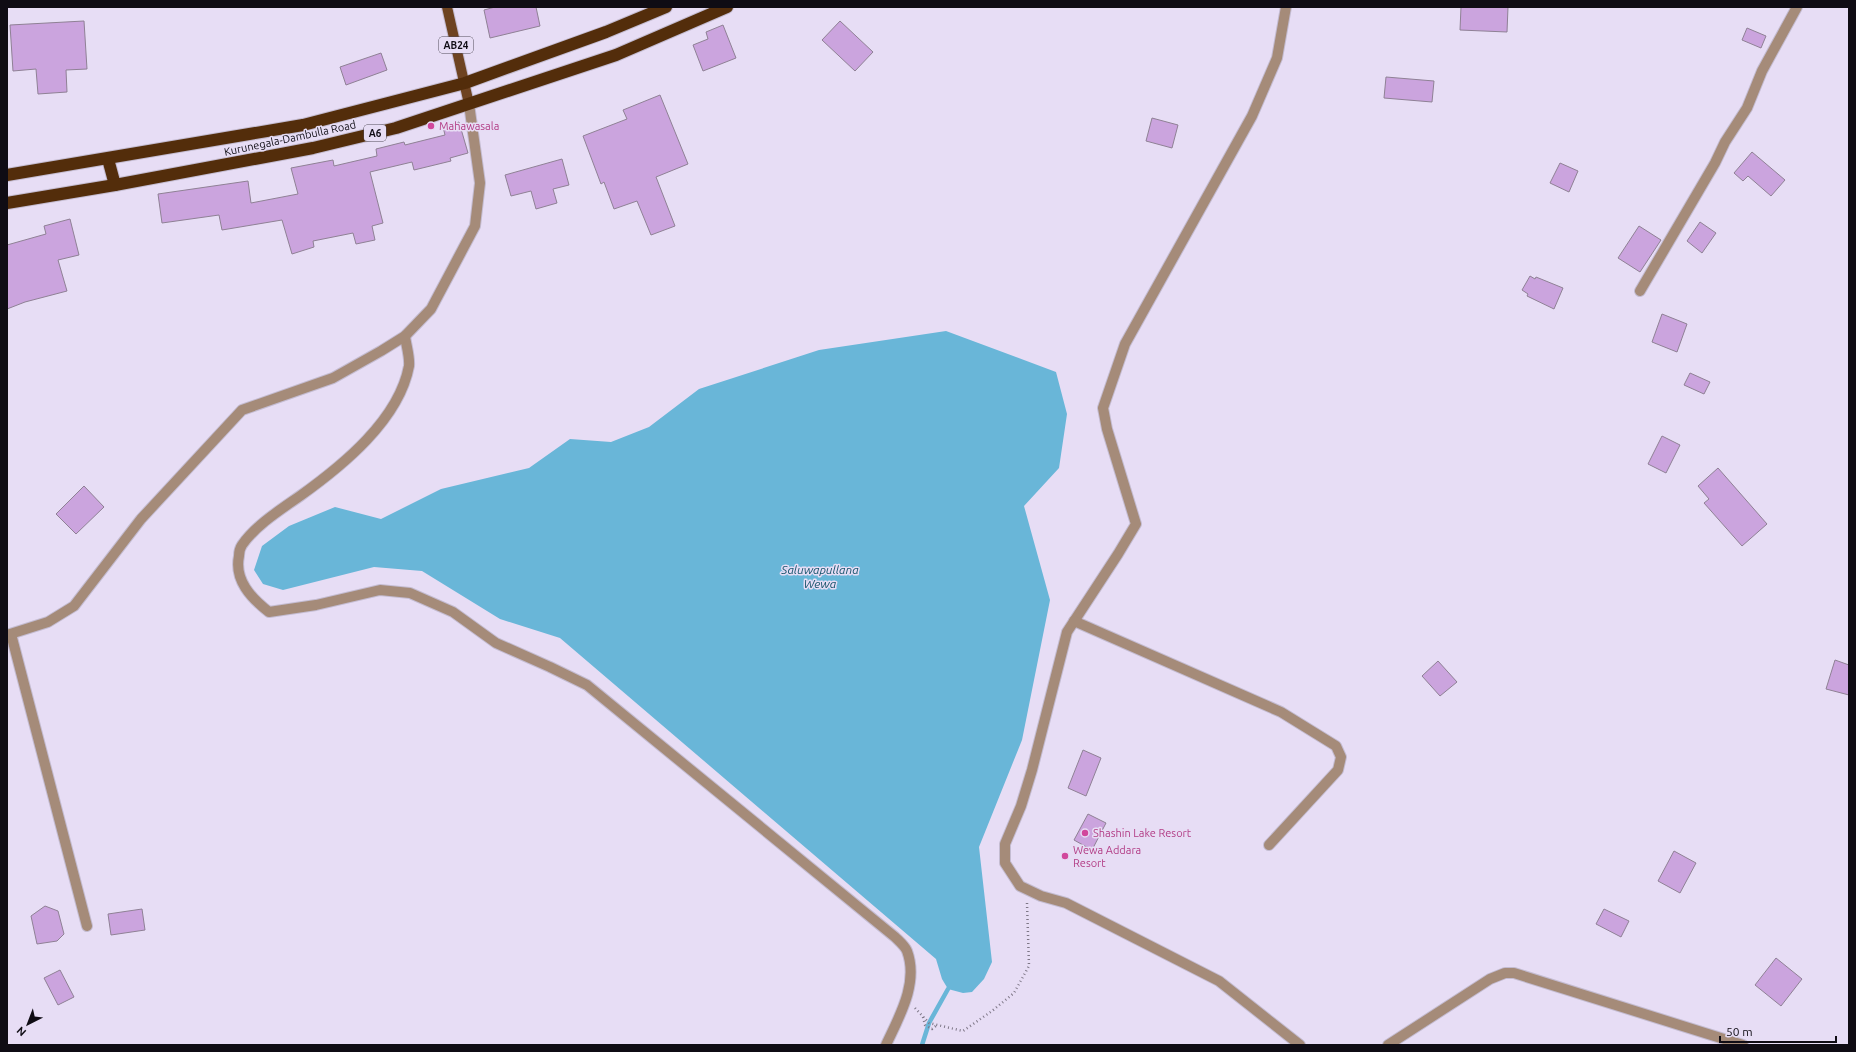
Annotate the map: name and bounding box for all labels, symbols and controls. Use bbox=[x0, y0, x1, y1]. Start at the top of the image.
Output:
road number: AB24 bbox=[439, 37, 473, 53]
street label: Kurunegala-Dambulla Road bbox=[223, 118, 357, 158]
place label: Mahawasala bbox=[439, 120, 499, 132]
marker: Mahawasala bbox=[426, 121, 436, 131]
road number: A6 bbox=[364, 125, 386, 141]
water label: Saluwapullana Wewa bbox=[780, 563, 859, 590]
place label: Shashin Lake Resort bbox=[1093, 827, 1192, 839]
marker: Shashin Lake Resort bbox=[1080, 828, 1090, 838]
place label: Wewa Addara Resort bbox=[1073, 844, 1141, 869]
marker: Wewa Addara Resort bbox=[1060, 851, 1070, 861]
north arrow bbox=[8, 1004, 48, 1044]
scale bar bbox=[1720, 1018, 1836, 1044]
text: N bbox=[14, 1024, 28, 1039]
text: 50 m bbox=[1726, 1025, 1753, 1038]

